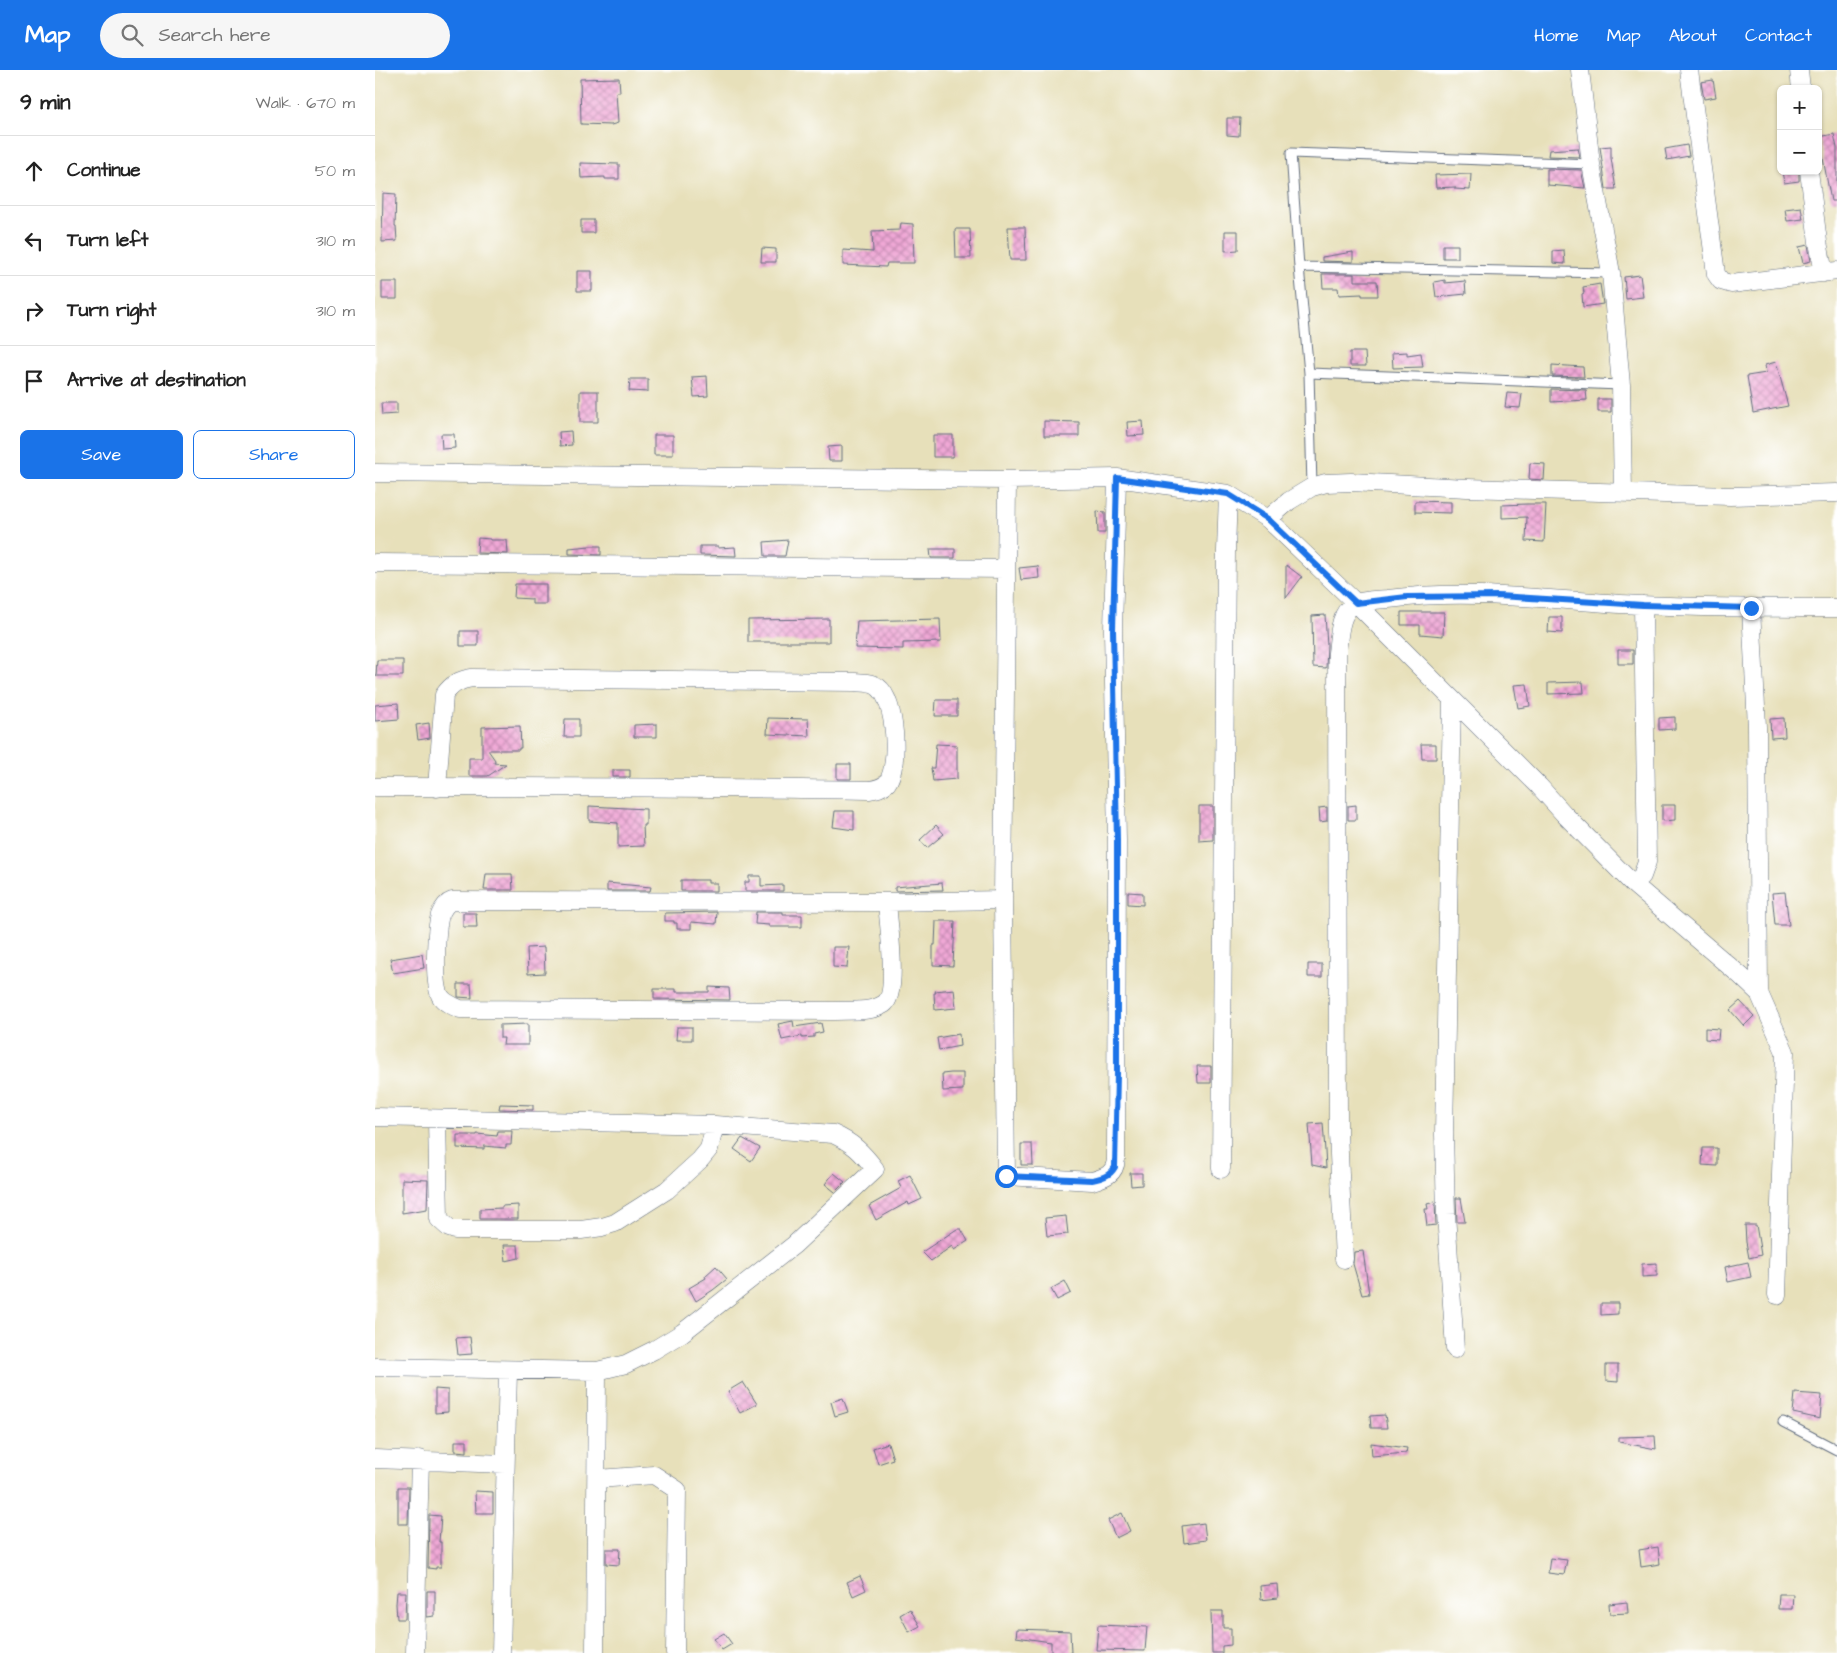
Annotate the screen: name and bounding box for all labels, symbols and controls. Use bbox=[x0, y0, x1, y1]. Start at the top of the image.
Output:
search box bbox=[100, 13, 450, 58]
text: Map bbox=[25, 18, 70, 52]
icon: search bbox=[118, 21, 146, 49]
text: Search here bbox=[158, 22, 271, 49]
text: Home bbox=[1534, 23, 1579, 48]
text: Map bbox=[1607, 23, 1641, 48]
text: About bbox=[1669, 23, 1717, 48]
text: Contact bbox=[1745, 23, 1812, 48]
map controls bbox=[1777, 85, 1822, 175]
button: + bbox=[1777, 85, 1822, 130]
text: 9 min bbox=[20, 88, 70, 117]
text: Walk · 670 m bbox=[256, 92, 355, 114]
button: − bbox=[1777, 130, 1822, 175]
icon: ahead bbox=[20, 157, 48, 185]
text: Continue bbox=[67, 157, 141, 184]
text: 50 m bbox=[315, 160, 355, 182]
icon: left bbox=[20, 227, 48, 255]
text: Turn left bbox=[67, 227, 148, 254]
text: 310 m bbox=[316, 230, 355, 252]
icon: right bbox=[20, 297, 48, 325]
text: Turn right bbox=[67, 297, 156, 324]
text: 310 m bbox=[316, 300, 355, 322]
icon: arrive bbox=[20, 367, 48, 395]
text: Arrive at destination bbox=[67, 367, 246, 394]
button: Save bbox=[20, 430, 183, 479]
button: Share bbox=[193, 430, 355, 479]
route end bbox=[1740, 597, 1763, 620]
route start bbox=[995, 1165, 1018, 1188]

